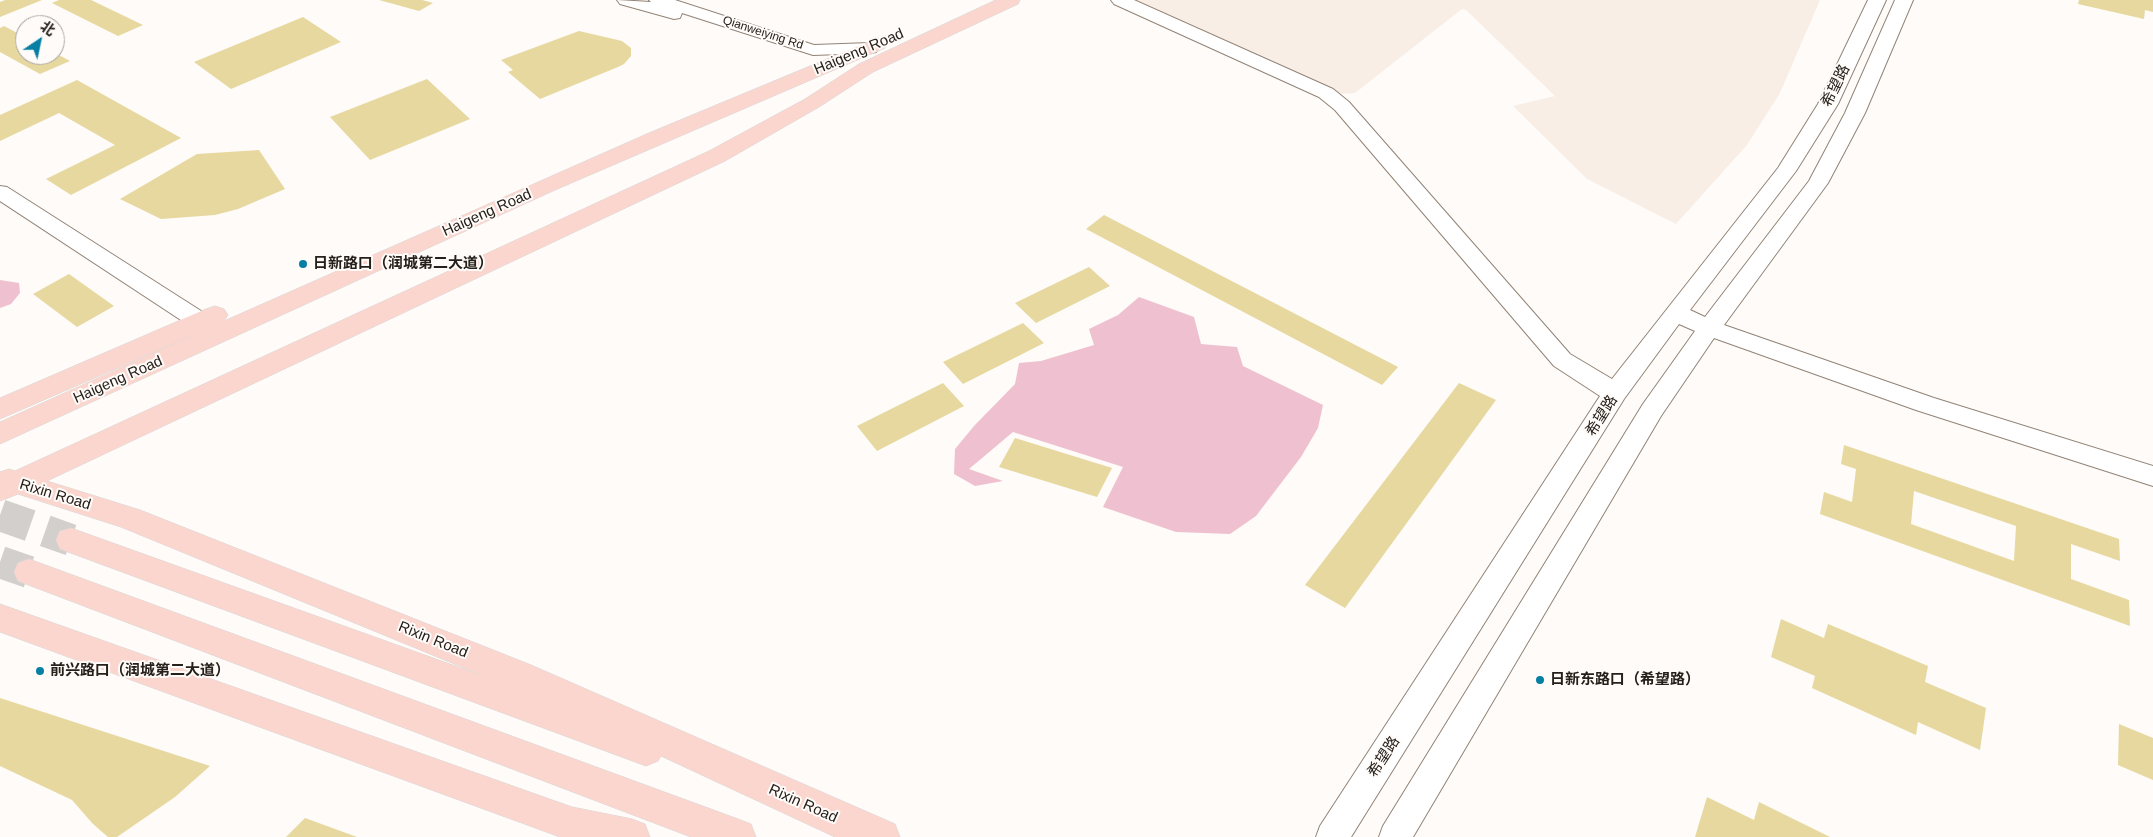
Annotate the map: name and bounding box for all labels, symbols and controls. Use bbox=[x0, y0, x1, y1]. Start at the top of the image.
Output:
street label: Qianweiying Rd bbox=[721, 13, 805, 53]
north arrow bbox=[15, 15, 65, 65]
text: 北 bbox=[38, 18, 58, 39]
street label: Haigeng Road bbox=[811, 25, 907, 79]
street label: 希望路 bbox=[1818, 62, 1854, 110]
street label: Haigeng Road bbox=[440, 185, 534, 241]
place label: 日新路口（润城第二大道） bbox=[313, 255, 493, 273]
marker: 日新路口（润城第二大道） bbox=[297, 258, 309, 270]
street label: Haigeng Road bbox=[71, 352, 165, 408]
street label: 希望路 bbox=[1582, 392, 1622, 440]
street label: Rixin Road bbox=[17, 476, 93, 514]
street label: Rixin Road bbox=[396, 618, 470, 662]
place label: 前兴路口（润城第二大道） bbox=[50, 662, 230, 680]
marker: 前兴路口（润城第二大道） bbox=[34, 665, 46, 677]
place label: 日新东路口（希望路） bbox=[1550, 671, 1700, 689]
marker: 日新东路口（希望路） bbox=[1534, 674, 1546, 686]
street label: 希望路 bbox=[1364, 733, 1404, 781]
street label: Rixin Road bbox=[766, 781, 840, 827]

